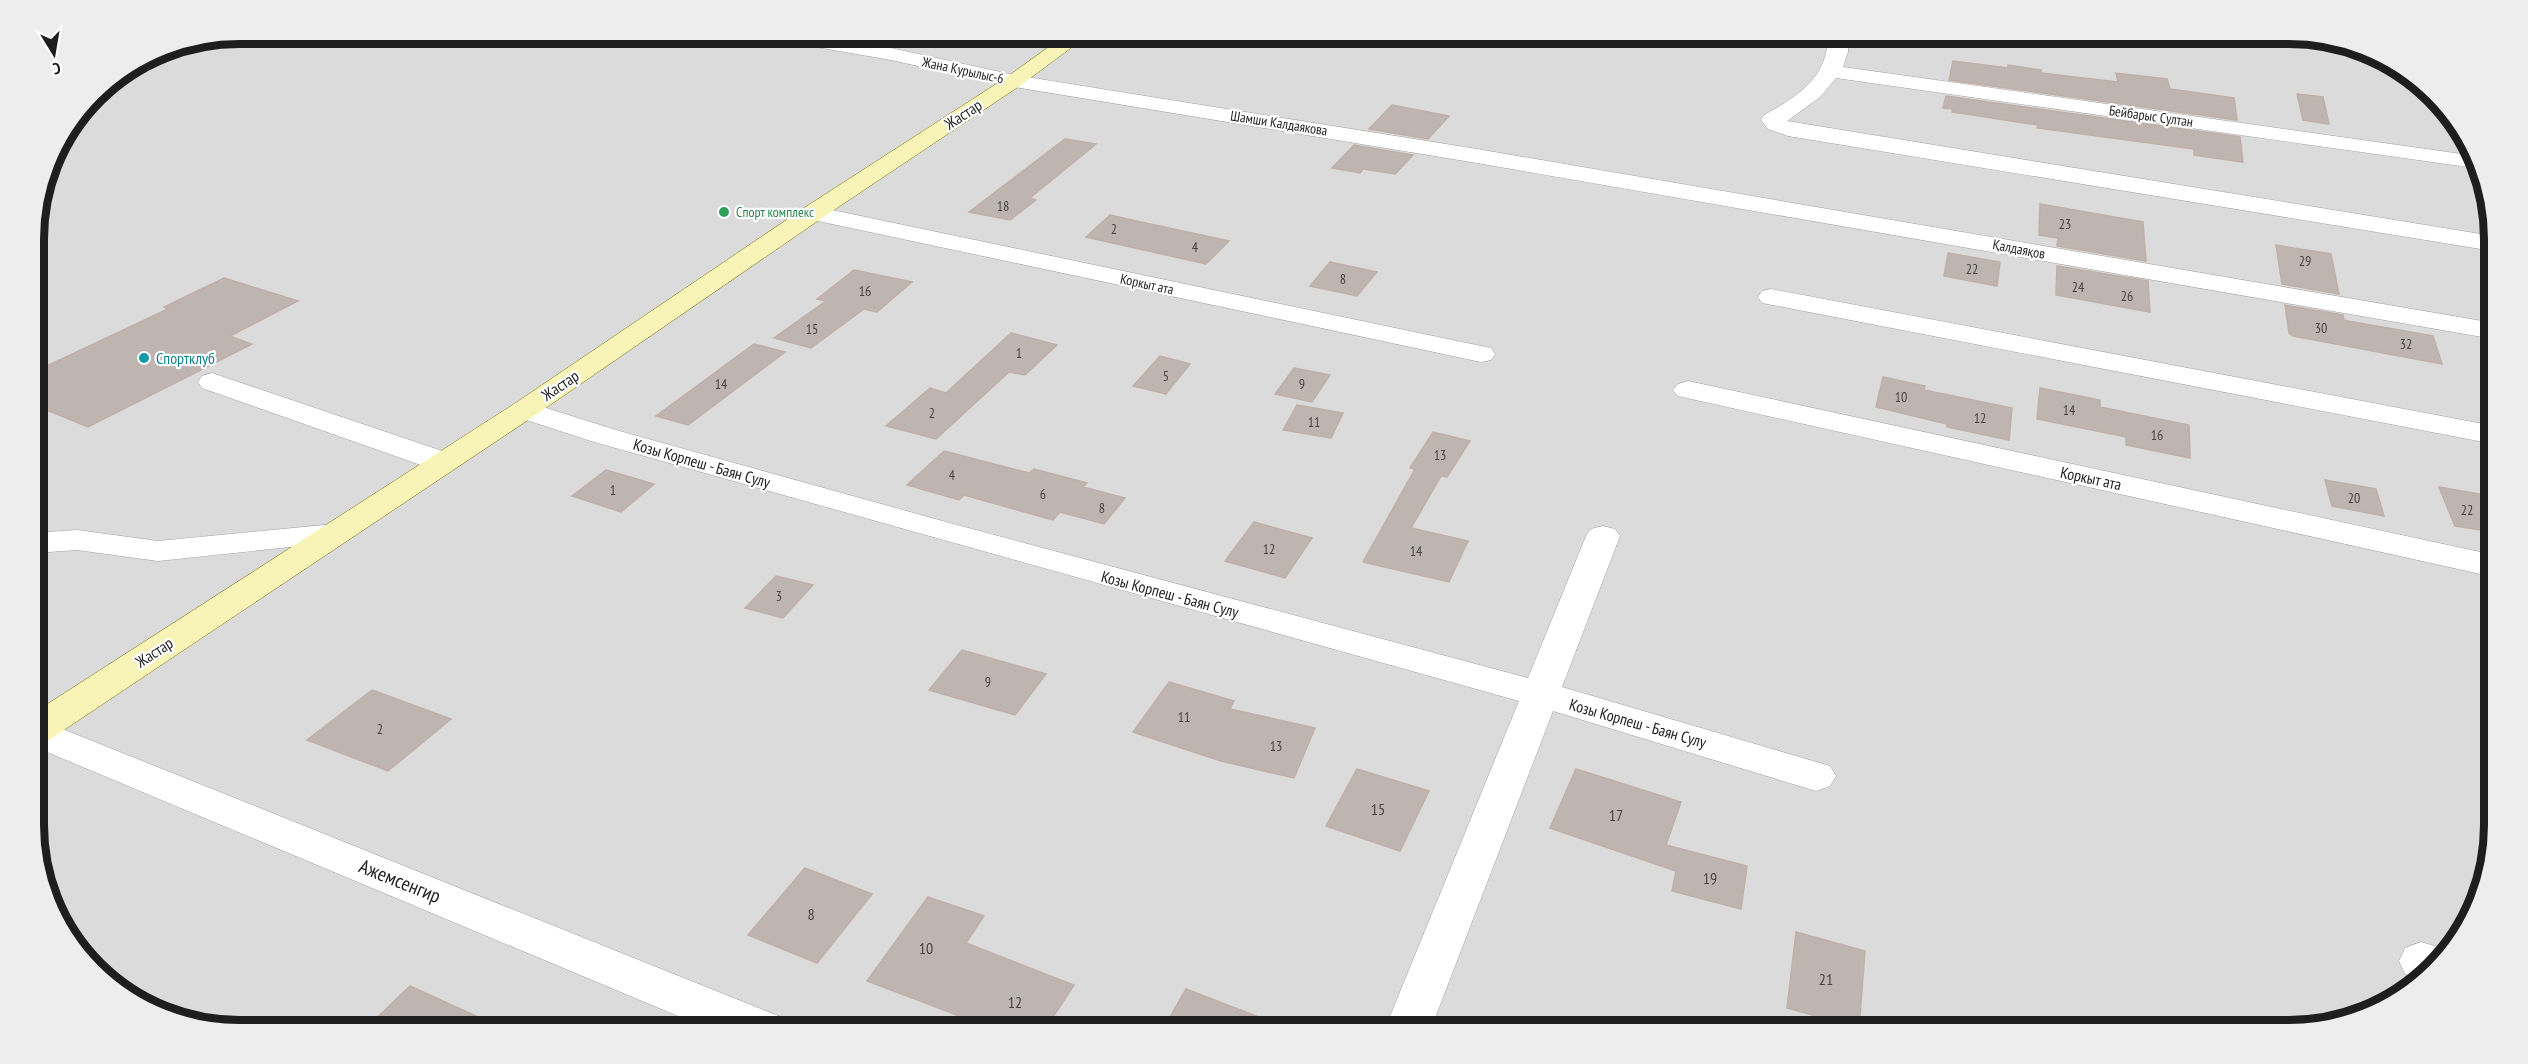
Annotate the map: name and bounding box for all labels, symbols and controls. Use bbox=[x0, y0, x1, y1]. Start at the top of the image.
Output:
north arrow bbox=[24, 24, 84, 84]
street label: Жана Курылыс-6 bbox=[919, 52, 1006, 87]
text: С bbox=[51, 58, 62, 79]
street label: Жастар bbox=[940, 94, 986, 134]
street label: Бейбарыс Султан bbox=[2108, 101, 2194, 131]
street label: Шамши Калдаякова bbox=[1229, 106, 1329, 140]
house number: 18 bbox=[997, 197, 1009, 215]
place label: Спорт комплекс bbox=[736, 203, 814, 221]
marker: Спорт комплекс bbox=[717, 205, 731, 219]
house number: 23 bbox=[2059, 215, 2071, 233]
house number: 2 bbox=[1111, 220, 1117, 238]
street label: Қалдаяқов bbox=[1991, 235, 2047, 263]
house number: 4 bbox=[1192, 238, 1199, 256]
house number: 29 bbox=[2299, 252, 2311, 270]
house number: 22 bbox=[1966, 260, 1978, 278]
street label: Коркыт ата bbox=[1119, 270, 1175, 298]
house number: 8 bbox=[1340, 270, 1346, 288]
house number: 24 bbox=[2072, 278, 2085, 296]
house number: 16 bbox=[859, 282, 871, 300]
house number: 26 bbox=[2121, 287, 2133, 305]
house number: 30 bbox=[2315, 319, 2327, 337]
house number: 15 bbox=[806, 320, 818, 338]
house number: 32 bbox=[2400, 335, 2412, 353]
house number: 1 bbox=[1016, 344, 1022, 362]
place label: Спортклуб bbox=[156, 348, 215, 368]
marker: Спортклуб bbox=[137, 351, 151, 365]
street label: Жастар bbox=[537, 365, 583, 405]
house number: 5 bbox=[1163, 367, 1169, 385]
house number: 14 bbox=[715, 375, 728, 393]
house number: 9 bbox=[1299, 375, 1305, 393]
house number: 10 bbox=[1895, 388, 1907, 406]
house number: 14 bbox=[2063, 401, 2076, 419]
house number: 2 bbox=[929, 404, 935, 422]
house number: 12 bbox=[1974, 409, 1986, 427]
house number: 11 bbox=[1308, 413, 1320, 431]
house number: 16 bbox=[2151, 426, 2163, 444]
street label: Козы Корпеш - Баян Сулу bbox=[631, 434, 773, 492]
house number: 13 bbox=[1434, 446, 1446, 464]
street label: Коркыт ата bbox=[2059, 462, 2123, 494]
house number: 4 bbox=[949, 466, 956, 484]
house number: 1 bbox=[610, 481, 616, 499]
house number: 6 bbox=[1040, 485, 1046, 503]
house number: 20 bbox=[2348, 489, 2360, 507]
house number: 8 bbox=[1099, 499, 1105, 517]
house number: 22 bbox=[2461, 501, 2473, 519]
house number: 12 bbox=[1263, 540, 1275, 558]
house number: 14 bbox=[1410, 542, 1423, 560]
street label: Козы Корпеш - Баян Сулу bbox=[1099, 566, 1241, 622]
house number: 3 bbox=[776, 587, 782, 605]
street label: Жастар bbox=[131, 632, 177, 672]
house number: 9 bbox=[985, 673, 991, 691]
street label: Козы Корпеш - Баян Сулу bbox=[1567, 694, 1709, 752]
house number: 11 bbox=[1178, 708, 1190, 726]
house number: 2 bbox=[377, 720, 383, 738]
house number: 13 bbox=[1270, 737, 1282, 755]
house number: 15 bbox=[1371, 799, 1385, 819]
house number: 17 bbox=[1609, 805, 1623, 825]
street label: Ажемсенгир bbox=[355, 853, 445, 909]
house number: 19 bbox=[1703, 868, 1717, 888]
house number: 8 bbox=[807, 904, 815, 924]
house number: 10 bbox=[919, 938, 933, 958]
house number: 21 bbox=[1819, 969, 1833, 989]
house number: 12 bbox=[1008, 992, 1022, 1012]

